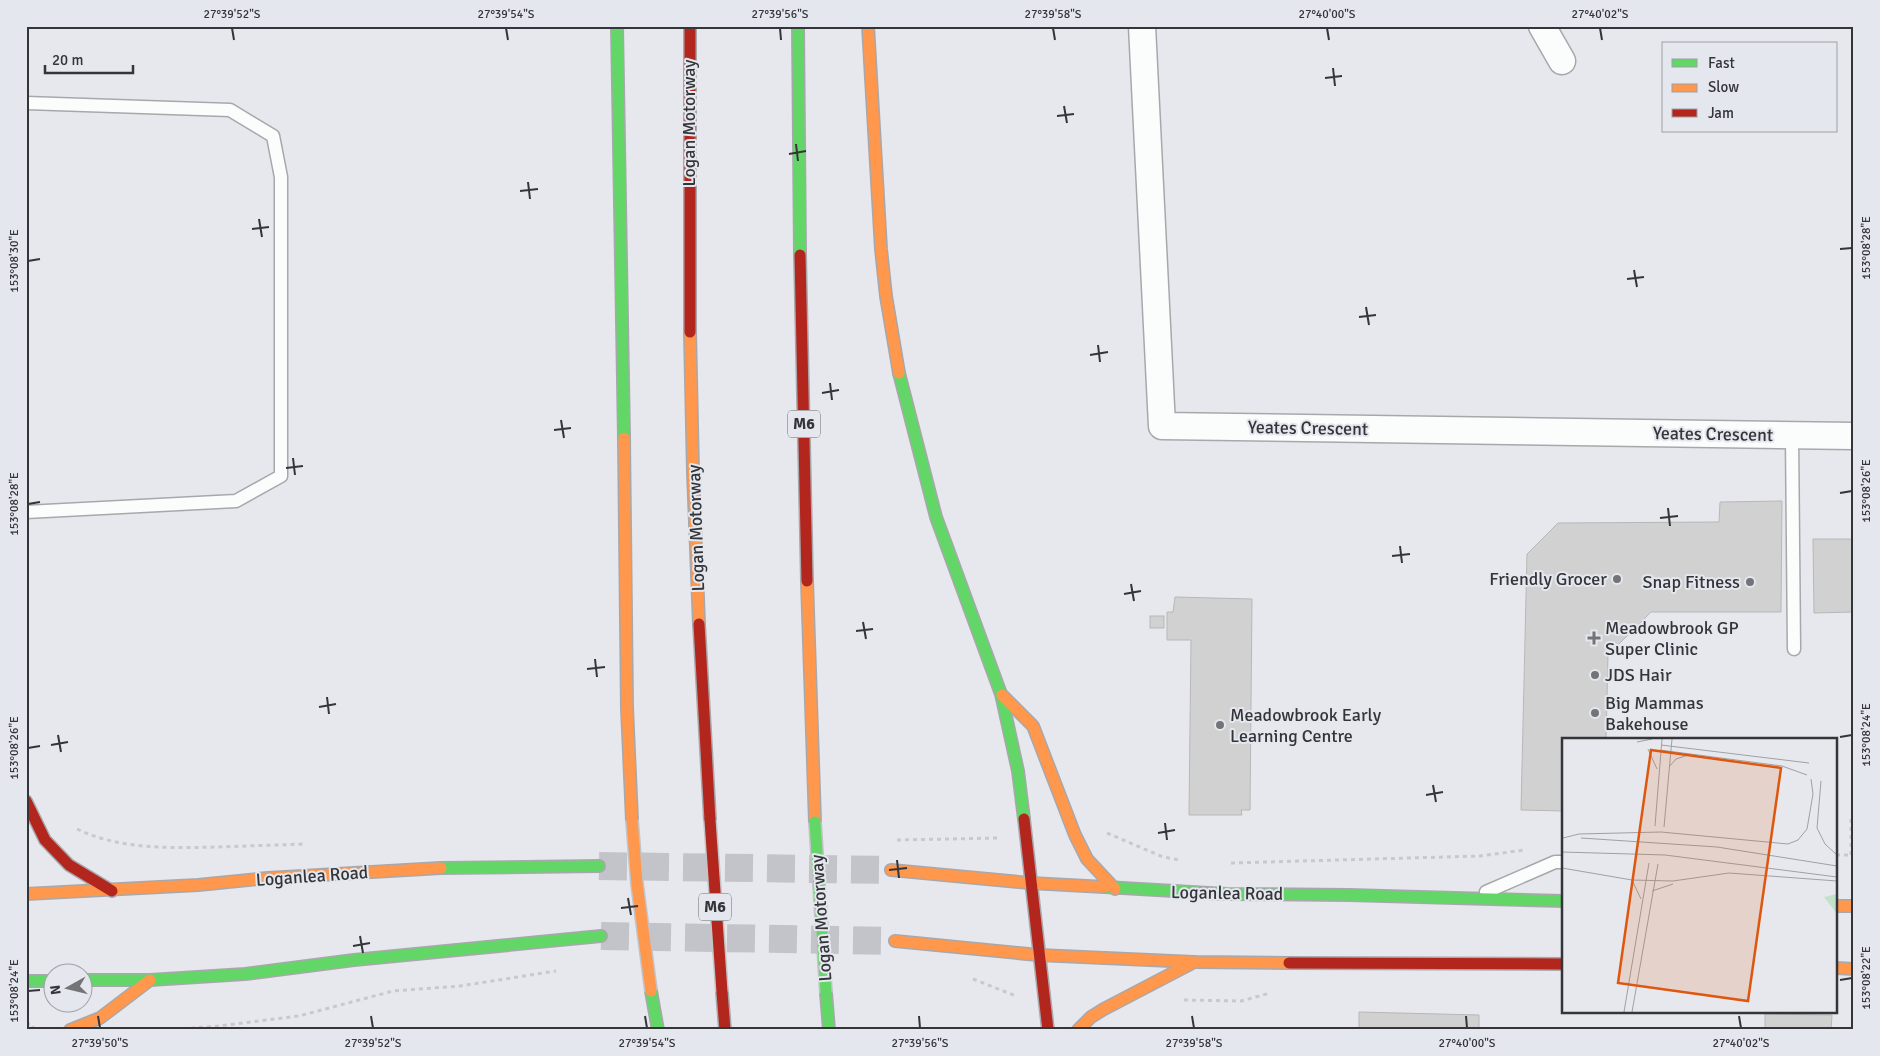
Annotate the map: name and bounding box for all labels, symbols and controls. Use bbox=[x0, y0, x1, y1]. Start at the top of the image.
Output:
text: 27°39'52"S bbox=[203, 7, 261, 22]
text: 27°39'54"S bbox=[477, 7, 535, 22]
text: 27°39'56"S bbox=[751, 7, 809, 22]
text: 27°39'58"S bbox=[1024, 7, 1082, 22]
text: 27°40'00"S bbox=[1298, 7, 1356, 22]
text: 27°40'02"S bbox=[1571, 7, 1629, 22]
scale bar bbox=[45, 42, 132, 74]
legend bbox=[1662, 42, 1838, 132]
text: 20 m bbox=[52, 51, 83, 69]
text: Fast bbox=[1708, 54, 1735, 72]
street label: Logan Motorway bbox=[678, 59, 700, 187]
text: Slow bbox=[1708, 78, 1739, 96]
text: Jam bbox=[1708, 104, 1734, 122]
text: 153°08'28"E bbox=[1859, 216, 1874, 280]
text: 153°08'30"E bbox=[7, 229, 22, 293]
road number: M6 bbox=[788, 410, 820, 438]
street label: Yeates Crescent bbox=[1248, 416, 1368, 440]
street label: Yeates Crescent bbox=[1653, 422, 1773, 446]
text: 153°08'26"E bbox=[1859, 459, 1874, 523]
street label: Logan Motorway bbox=[683, 464, 709, 592]
text: 153°08'28"E bbox=[7, 472, 22, 536]
place label: Friendly Grocer bbox=[1489, 568, 1607, 590]
place label: Snap Fitness bbox=[1643, 571, 1740, 593]
marker: Friendly Grocer bbox=[1611, 573, 1623, 585]
marker: Snap Fitness bbox=[1744, 576, 1756, 588]
place label: Meadowbrook GP Super Clinic bbox=[1605, 617, 1739, 660]
marker: Meadowbrook GP Super Clinic bbox=[1587, 631, 1601, 645]
place label: JDS Hair bbox=[1605, 664, 1672, 686]
marker: JDS Hair bbox=[1589, 669, 1601, 681]
place label: Big Mammas Bakehouse bbox=[1605, 692, 1704, 735]
text: 153°08'24"E bbox=[1859, 703, 1874, 767]
place label: Meadowbrook Early Learning Centre bbox=[1230, 704, 1382, 747]
marker: Big Mammas Bakehouse bbox=[1589, 707, 1601, 719]
text: 153°08'26"E bbox=[7, 716, 22, 780]
marker: Meadowbrook Early Learning Centre bbox=[1214, 719, 1226, 731]
inset map bbox=[1562, 738, 1838, 1014]
street label: Logan Motorway bbox=[806, 853, 836, 982]
street label: Loganlea Road bbox=[255, 861, 369, 891]
street label: Loganlea Road bbox=[1171, 881, 1283, 905]
road number: M6 bbox=[699, 894, 731, 920]
text: 153°08'22"E bbox=[1859, 946, 1874, 1010]
text: 153°08'24"E bbox=[7, 959, 22, 1023]
north arrow bbox=[42, 964, 92, 1014]
text: N bbox=[47, 984, 65, 996]
text: 27°39'50"S bbox=[71, 1036, 129, 1051]
text: 27°39'52"S bbox=[344, 1036, 402, 1051]
text: 27°39'54"S bbox=[618, 1036, 676, 1051]
text: 27°39'56"S bbox=[891, 1036, 949, 1051]
text: 27°39'58"S bbox=[1165, 1036, 1223, 1051]
text: 27°40'00"S bbox=[1438, 1036, 1496, 1051]
text: 27°40'02"S bbox=[1712, 1036, 1770, 1051]

